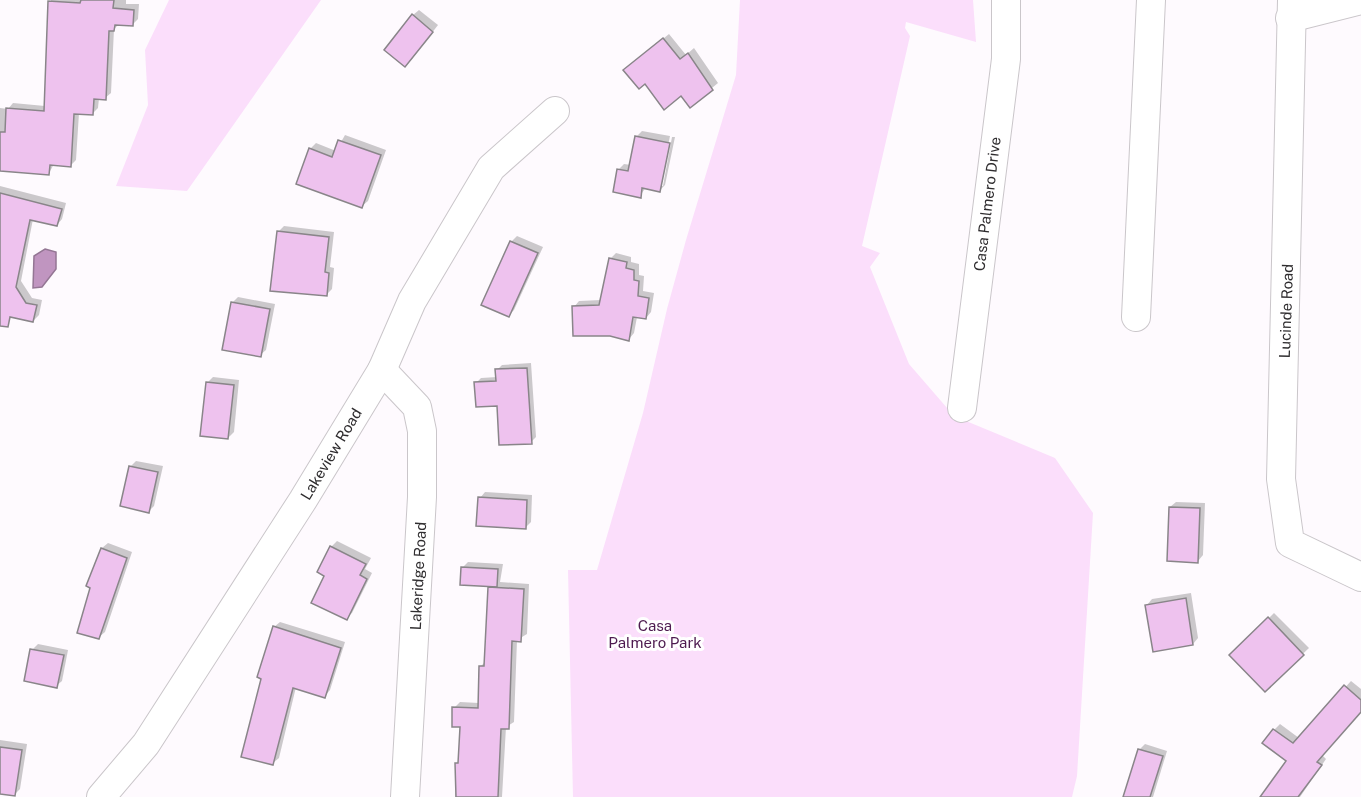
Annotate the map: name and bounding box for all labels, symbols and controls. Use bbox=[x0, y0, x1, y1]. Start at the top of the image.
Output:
street label: Casa Palmero Drive bbox=[970, 136, 1004, 272]
street label: Lucinde Road bbox=[1276, 264, 1296, 358]
street label: Lakeview Road bbox=[297, 405, 365, 503]
street label: Lakeridge Road bbox=[407, 521, 429, 631]
park label: Casa Palmero Park bbox=[608, 617, 702, 651]

